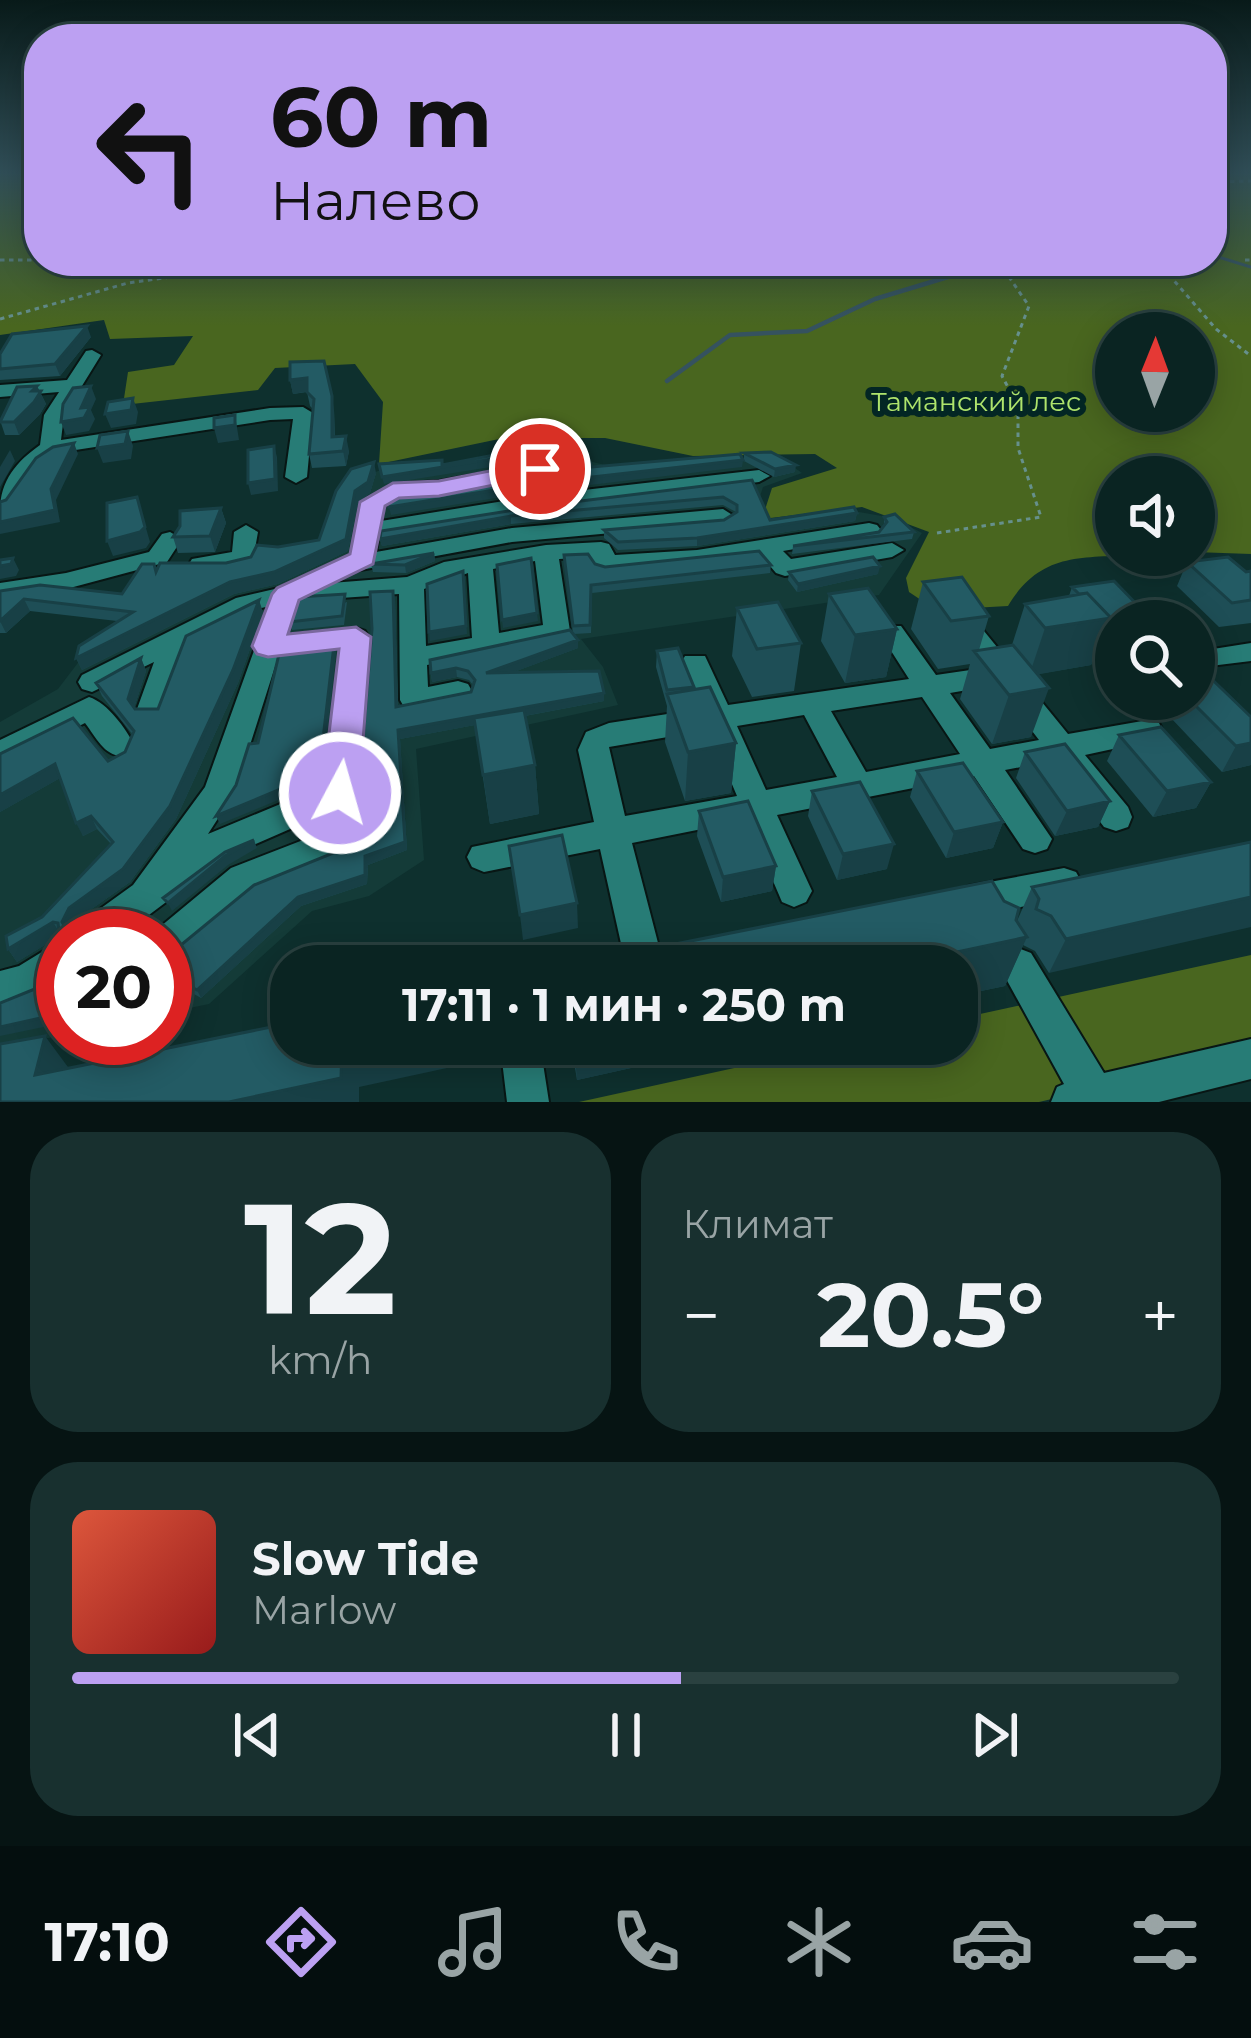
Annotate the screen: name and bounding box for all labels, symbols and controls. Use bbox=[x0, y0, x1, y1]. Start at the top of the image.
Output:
text: 60 m bbox=[270, 66, 492, 168]
icon: left bbox=[72, 72, 228, 228]
text: Налево bbox=[270, 168, 481, 234]
north arrow bbox=[1095, 312, 1215, 432]
map controls bbox=[1095, 312, 1215, 720]
park label: Таманский лес bbox=[871, 385, 1081, 418]
pin bbox=[489, 418, 591, 520]
icon: arrive bbox=[507, 436, 573, 502]
button: sound bbox=[1095, 456, 1215, 576]
button: search bbox=[1095, 600, 1215, 720]
position arrow bbox=[277, 730, 403, 856]
speed limit sign: 20 bbox=[36, 909, 192, 1065]
text: 17:11 · 1 мин · 250 m bbox=[402, 977, 846, 1032]
text: 12 bbox=[244, 1163, 397, 1353]
text: Климат bbox=[683, 1200, 833, 1248]
text: 20.5° bbox=[817, 1260, 1044, 1370]
text: − bbox=[683, 1275, 720, 1356]
text: + bbox=[1141, 1275, 1179, 1356]
text: km/h bbox=[268, 1336, 372, 1384]
text: Slow Tide bbox=[252, 1531, 479, 1586]
text: Marlow bbox=[252, 1586, 396, 1634]
icon: previous bbox=[224, 1702, 290, 1768]
icon: pause bbox=[593, 1702, 659, 1768]
icon: next bbox=[962, 1702, 1028, 1768]
icon: directions bbox=[259, 1900, 343, 1984]
icon: music bbox=[431, 1900, 515, 1984]
icon: phone bbox=[604, 1900, 688, 1984]
icon: climate bbox=[777, 1900, 861, 1984]
icon: car bbox=[950, 1900, 1034, 1984]
icon: filters bbox=[1123, 1900, 1207, 1984]
text: 17:10 bbox=[44, 1909, 170, 1975]

